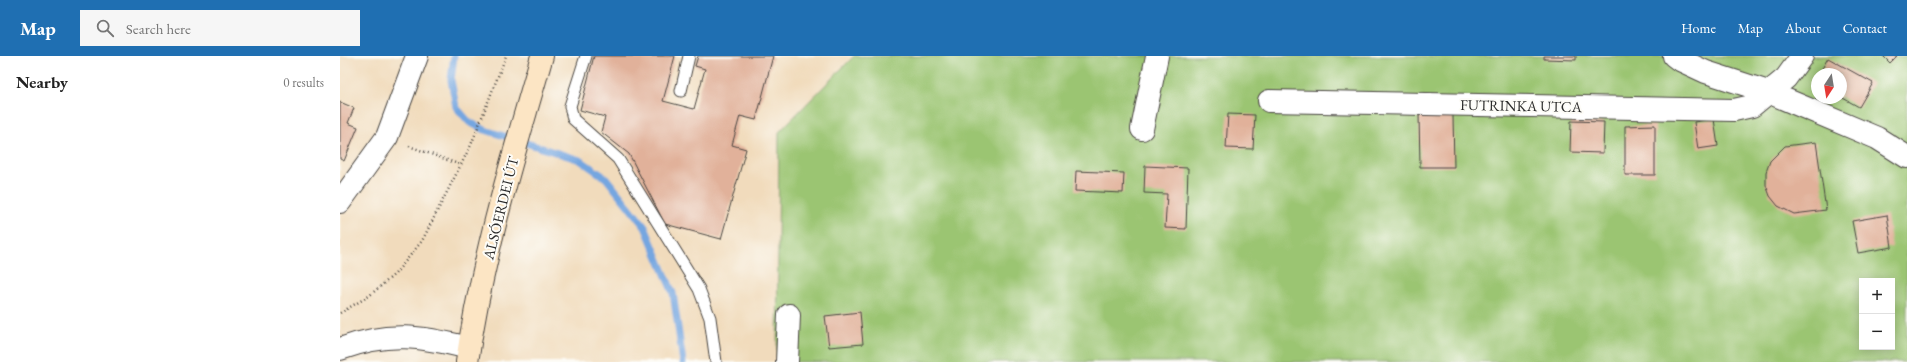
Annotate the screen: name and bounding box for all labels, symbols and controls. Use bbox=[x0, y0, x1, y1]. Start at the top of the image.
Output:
search box bbox=[80, 10, 360, 46]
text: Map bbox=[20, 16, 56, 41]
icon: search bbox=[94, 17, 116, 39]
text: Search here bbox=[126, 19, 191, 38]
text: Home bbox=[1681, 19, 1716, 37]
text: Map bbox=[1738, 19, 1763, 37]
text: About bbox=[1785, 19, 1821, 37]
text: Contact bbox=[1843, 19, 1887, 37]
north arrow bbox=[1811, 68, 1847, 104]
text: Nearby bbox=[16, 71, 68, 93]
text: 0 results bbox=[283, 74, 324, 91]
street label: FUTRINKA UTCA bbox=[1460, 95, 1583, 116]
street label: ALSÓERDEI ÚT bbox=[478, 153, 523, 262]
map controls bbox=[1859, 278, 1895, 350]
button: + bbox=[1859, 278, 1895, 314]
button: − bbox=[1859, 314, 1895, 350]

